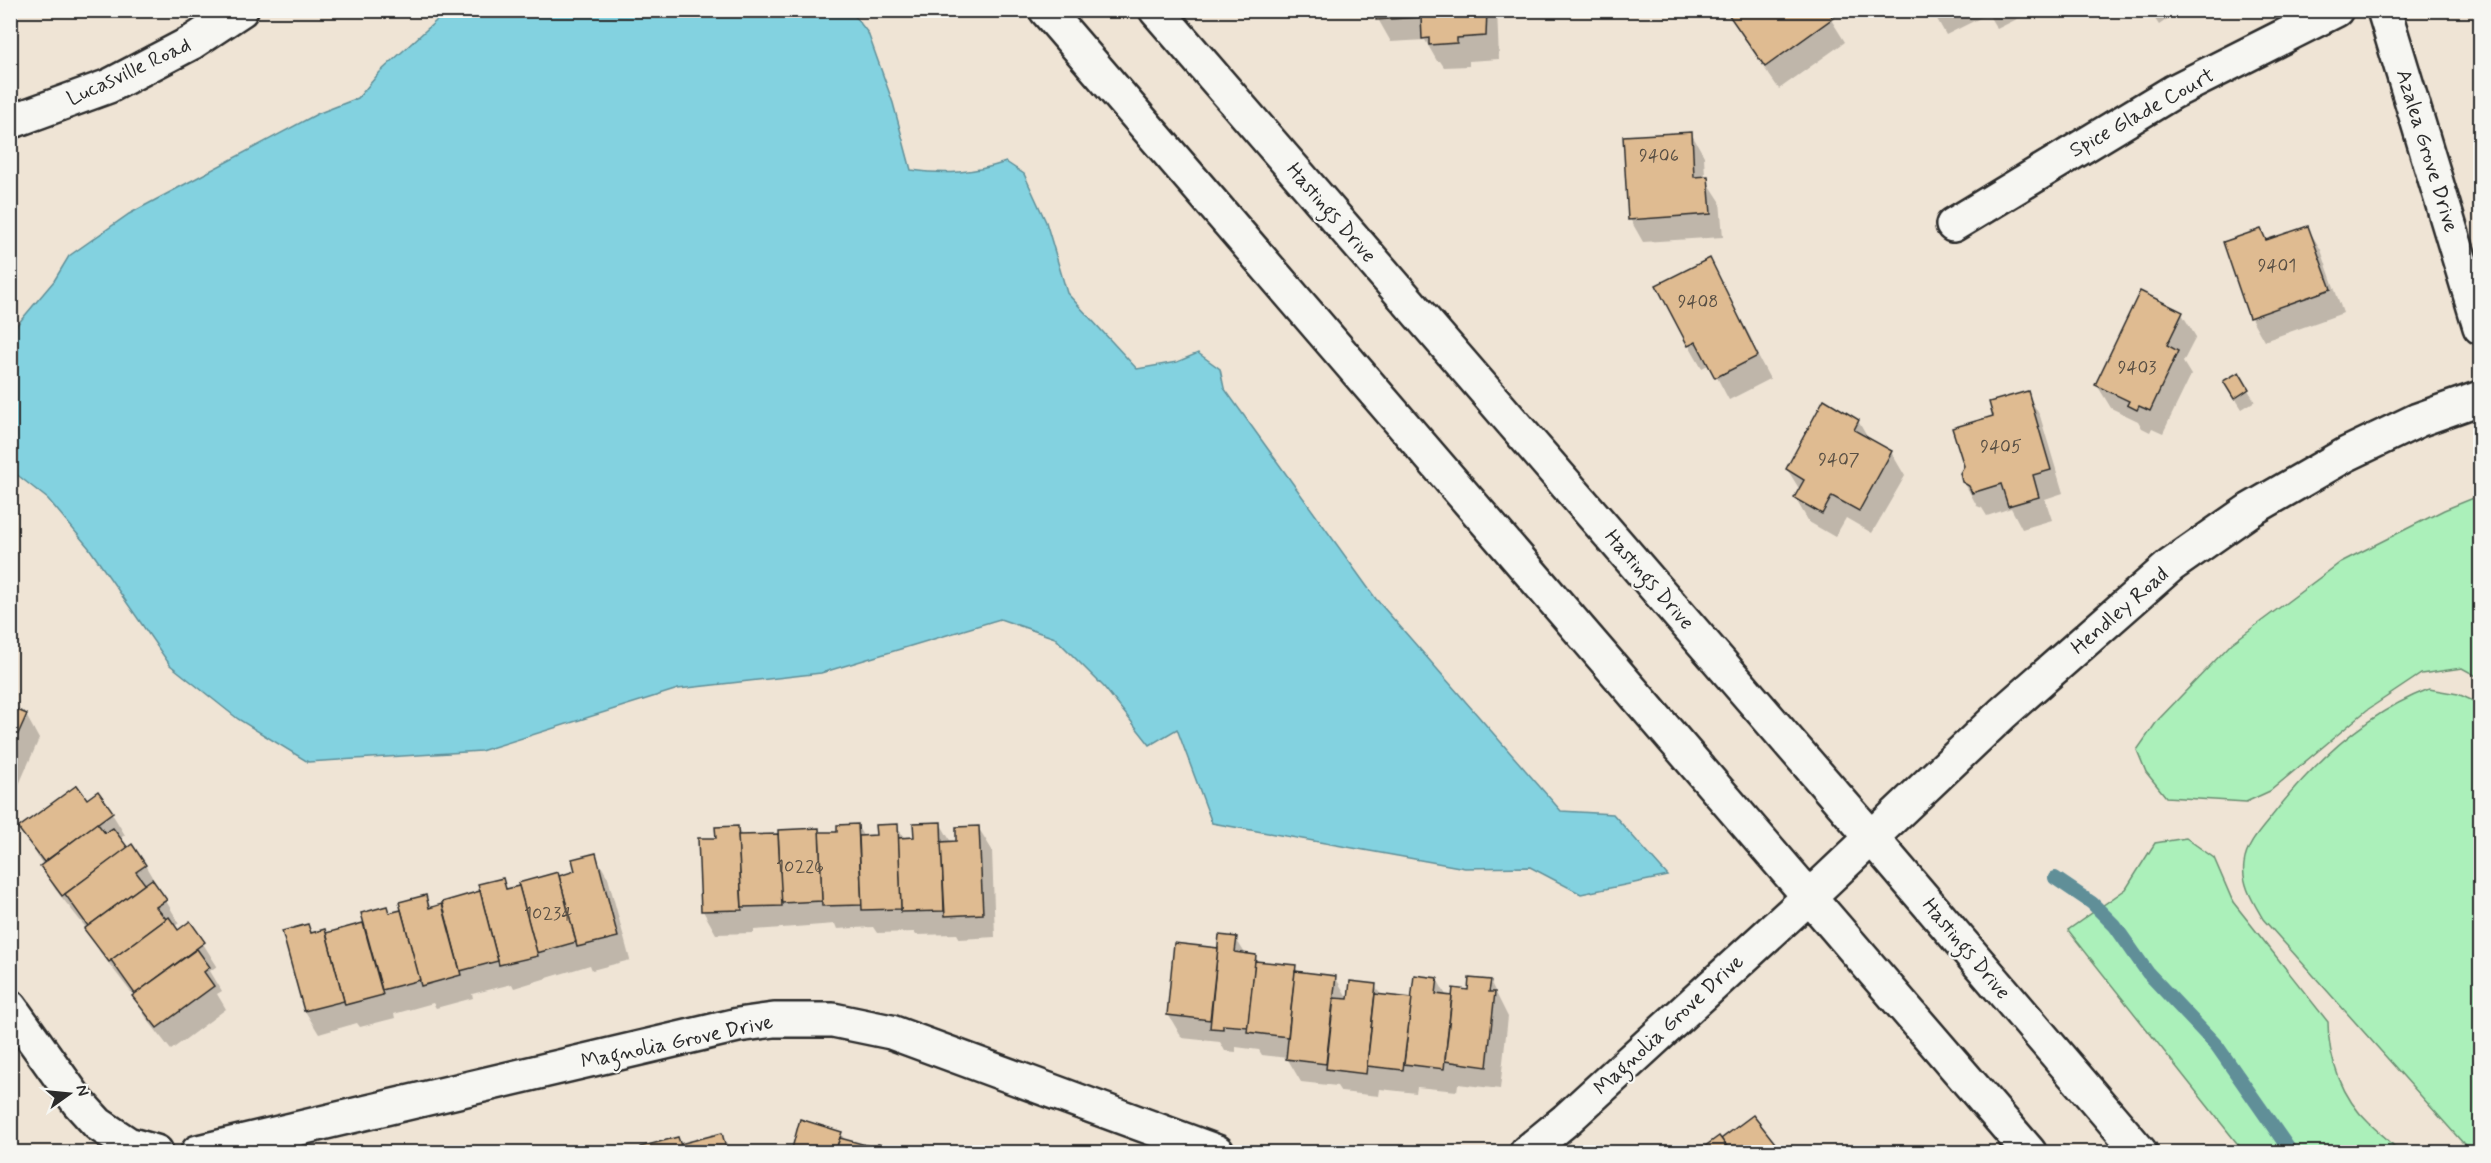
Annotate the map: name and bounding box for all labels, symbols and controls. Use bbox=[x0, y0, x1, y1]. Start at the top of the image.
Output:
street label: Lucasville Road bbox=[62, 31, 196, 113]
street label: Spice Glade Court bbox=[2064, 61, 2220, 164]
street label: Azalea Grove Drive bbox=[2389, 66, 2465, 236]
house number: 9406 bbox=[1639, 144, 1679, 168]
street label: Hastings Drive bbox=[1278, 157, 1382, 270]
house number: 9401 bbox=[2258, 254, 2296, 278]
house number: 9408 bbox=[1678, 290, 1718, 314]
house number: 9403 bbox=[2118, 356, 2156, 380]
house number: 9405 bbox=[1980, 435, 2022, 459]
house number: 9407 bbox=[1818, 448, 1860, 472]
street label: Hastings Drive bbox=[1596, 524, 1700, 637]
street label: Hendley Road bbox=[2065, 561, 2175, 661]
house number: 10226 bbox=[776, 855, 824, 879]
street label: Hastings Drive bbox=[1914, 892, 2017, 1007]
house number: 10234 bbox=[524, 902, 572, 926]
street label: Magnolia Grove Drive bbox=[1588, 948, 1752, 1103]
street label: Magnolia Grove Drive bbox=[578, 1008, 776, 1078]
north arrow bbox=[39, 1064, 99, 1124]
text: N bbox=[71, 1083, 94, 1098]

